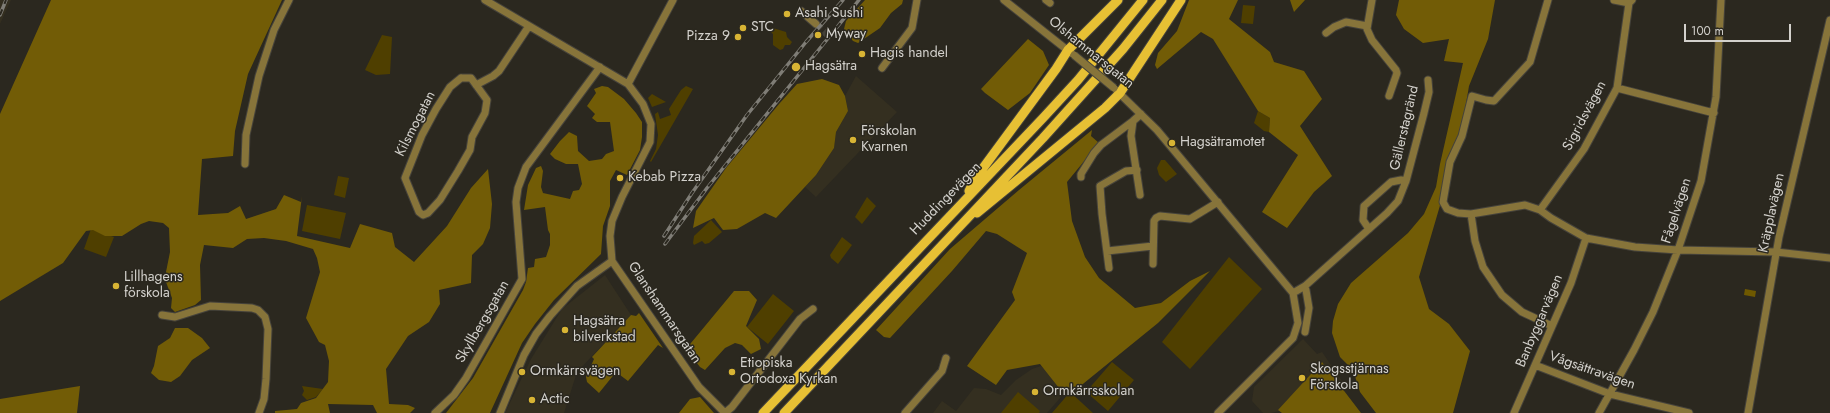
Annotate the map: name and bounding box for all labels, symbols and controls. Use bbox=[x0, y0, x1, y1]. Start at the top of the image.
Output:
place label: Asahi Sushi bbox=[795, 6, 863, 22]
marker: Asahi Sushi bbox=[782, 9, 792, 19]
street label: Olshammarsgatan bbox=[1045, 13, 1137, 93]
scale bar bbox=[1686, 16, 1793, 42]
place label: STC bbox=[751, 20, 774, 36]
text: 100 m bbox=[1691, 22, 1724, 40]
marker: STC bbox=[738, 23, 748, 33]
place label: Myway bbox=[826, 27, 866, 43]
place label: Pizza 9 bbox=[686, 29, 730, 45]
marker: Myway bbox=[813, 30, 823, 40]
marker: Pizza 9 bbox=[733, 32, 743, 42]
place label: Hagis handel bbox=[870, 46, 948, 62]
marker: Hagis handel bbox=[857, 49, 867, 59]
place label: Hagsätra bbox=[805, 59, 857, 75]
marker: Hagsätra bbox=[790, 61, 802, 73]
street label: Sigridsvägen bbox=[1560, 78, 1610, 154]
street label: Gällerstagränd bbox=[1387, 84, 1423, 172]
street label: Kilsmogatan bbox=[392, 88, 440, 160]
place label: Förskolan Kvarnen bbox=[861, 124, 917, 156]
marker: Förskolan Kvarnen bbox=[848, 135, 858, 145]
place label: Hagsätramotet bbox=[1180, 135, 1265, 151]
marker: Hagsätramotet bbox=[1167, 138, 1177, 148]
street label: Huddingevägen bbox=[907, 159, 985, 239]
place label: Kebab Pizza bbox=[628, 170, 701, 186]
street label: Kräpplavägen bbox=[1755, 172, 1789, 254]
marker: Kebab Pizza bbox=[615, 173, 625, 183]
street label: Fågelvägen bbox=[1659, 176, 1695, 246]
street label: Glanshammarsgatan bbox=[624, 259, 704, 367]
place label: Lillhagens förskola bbox=[124, 270, 183, 302]
street label: Banbyggarvägen bbox=[1513, 272, 1567, 370]
street label: Skyllbergsgatan bbox=[453, 278, 513, 366]
marker: Lillhagens förskola bbox=[111, 281, 121, 291]
place label: Hagsätra bilverkstad bbox=[573, 314, 636, 346]
marker: Hagsätra bilverkstad bbox=[560, 325, 570, 335]
street label: Vågsättravägen bbox=[1547, 348, 1637, 394]
place label: Etiopiska Ortodoxa Kyrkan bbox=[740, 356, 838, 388]
place label: Skogsstjärnas Förskola bbox=[1310, 362, 1389, 394]
place label: Ormkärrsvägen bbox=[530, 364, 620, 380]
marker: Ormkärrsvägen bbox=[517, 367, 527, 377]
marker: Etiopiska Ortodoxa Kyrkan bbox=[727, 367, 737, 377]
marker: Skogsstjärnas Förskola bbox=[1297, 373, 1307, 383]
place label: Ormkärrsskolan bbox=[1043, 384, 1135, 400]
marker: Ormkärrsskolan bbox=[1030, 387, 1040, 397]
place label: Actic bbox=[540, 392, 570, 408]
marker: Actic bbox=[527, 395, 537, 405]

